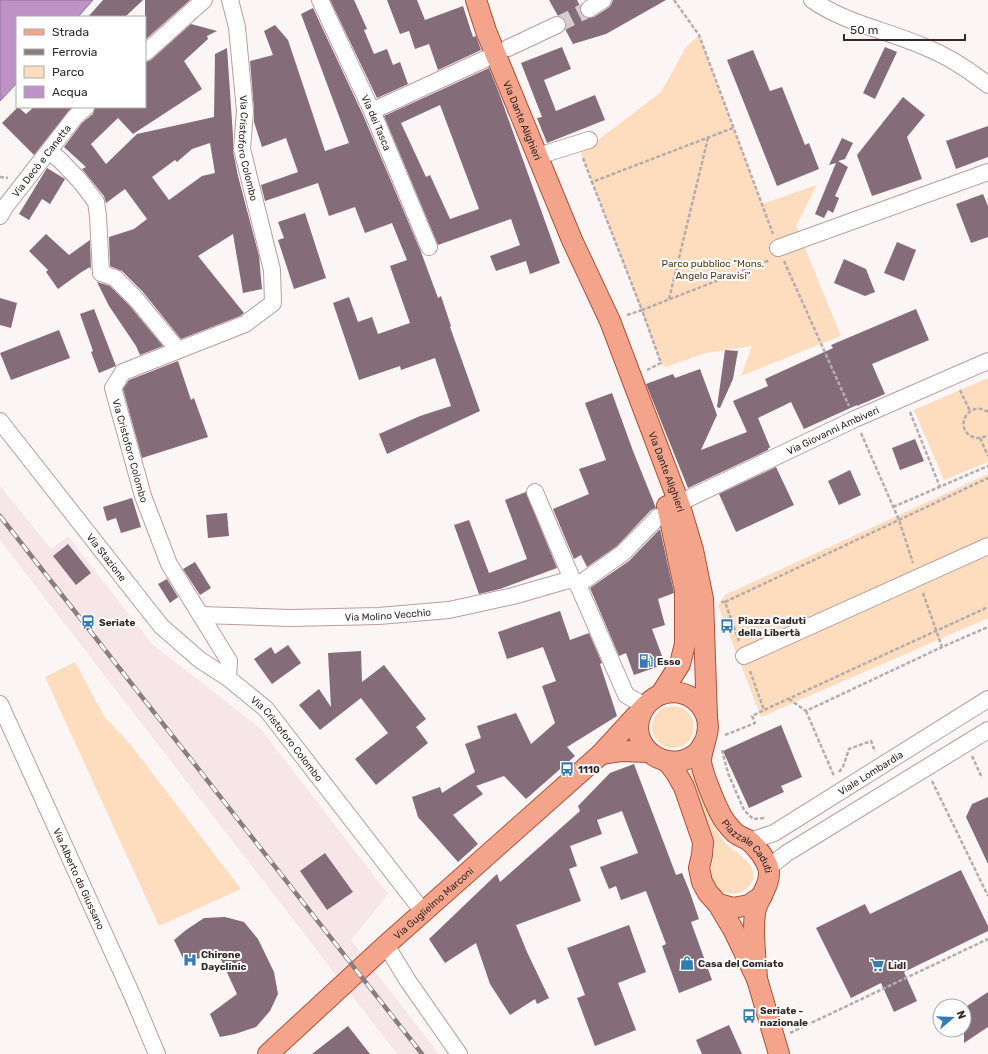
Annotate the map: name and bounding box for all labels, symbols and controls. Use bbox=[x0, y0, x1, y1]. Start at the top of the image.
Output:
legend bbox=[16, 16, 146, 108]
scale bar bbox=[844, 16, 965, 42]
text: 50 m bbox=[850, 23, 878, 37]
text: Strada bbox=[52, 25, 89, 39]
text: Ferrovia bbox=[52, 45, 97, 59]
text: Parco bbox=[52, 65, 84, 79]
street label: Via Dante Alighieri bbox=[500, 79, 543, 162]
text: Acqua bbox=[52, 85, 88, 99]
street label: Via dei Tasca bbox=[358, 93, 393, 153]
street label: Via Cristoforo Colombo bbox=[235, 95, 260, 203]
street label: Via Decò e Canetta bbox=[10, 123, 74, 200]
park label: Parco pubblioc "Mons. Angelo Paravisi" bbox=[662, 258, 764, 282]
street label: Via Cristoforo Colombo bbox=[109, 398, 150, 505]
street label: Via Giovanni Ambiveri bbox=[785, 404, 881, 458]
street label: Via Dante Alighieri bbox=[645, 430, 686, 513]
street label: Via Stazione bbox=[84, 531, 129, 584]
street label: Via Molino Vecchio bbox=[345, 607, 432, 624]
station icon: Seriate bbox=[80, 614, 96, 630]
place label: Piazza Caduti della Libertà bbox=[738, 615, 806, 639]
place label: Seriate bbox=[99, 617, 135, 629]
bus stop icon: Piazza Caduti della Libertà bbox=[719, 618, 735, 634]
fuel station icon: Esso bbox=[638, 653, 654, 669]
place label: Esso bbox=[657, 656, 681, 668]
street label: Via Cristoforo Colombo bbox=[248, 694, 325, 784]
street label: Viale Lombardia bbox=[836, 749, 906, 798]
bus stop icon: 1110 bbox=[559, 761, 575, 777]
place label: 1110 bbox=[578, 764, 600, 776]
street label: Piazzale Caduti bbox=[719, 817, 774, 873]
street label: Via Alberto da Giussano bbox=[50, 827, 107, 932]
street label: Via Guglielmo Marconi bbox=[392, 865, 476, 942]
place label: Chirone Dayclinic bbox=[201, 949, 247, 973]
hospital icon: Chirone Dayclinic bbox=[182, 952, 198, 968]
shop icon: Casa del Comiato bbox=[679, 955, 695, 971]
supermarket icon: Lidl bbox=[869, 957, 885, 973]
place label: Casa del Comiato bbox=[698, 958, 784, 970]
place label: Lidl bbox=[888, 960, 906, 972]
north arrow bbox=[932, 998, 972, 1038]
place label: Seriate - nazionale bbox=[760, 1005, 808, 1029]
bus stop icon: Seriate - nazionale bbox=[741, 1008, 757, 1024]
text: N bbox=[954, 1009, 968, 1021]

